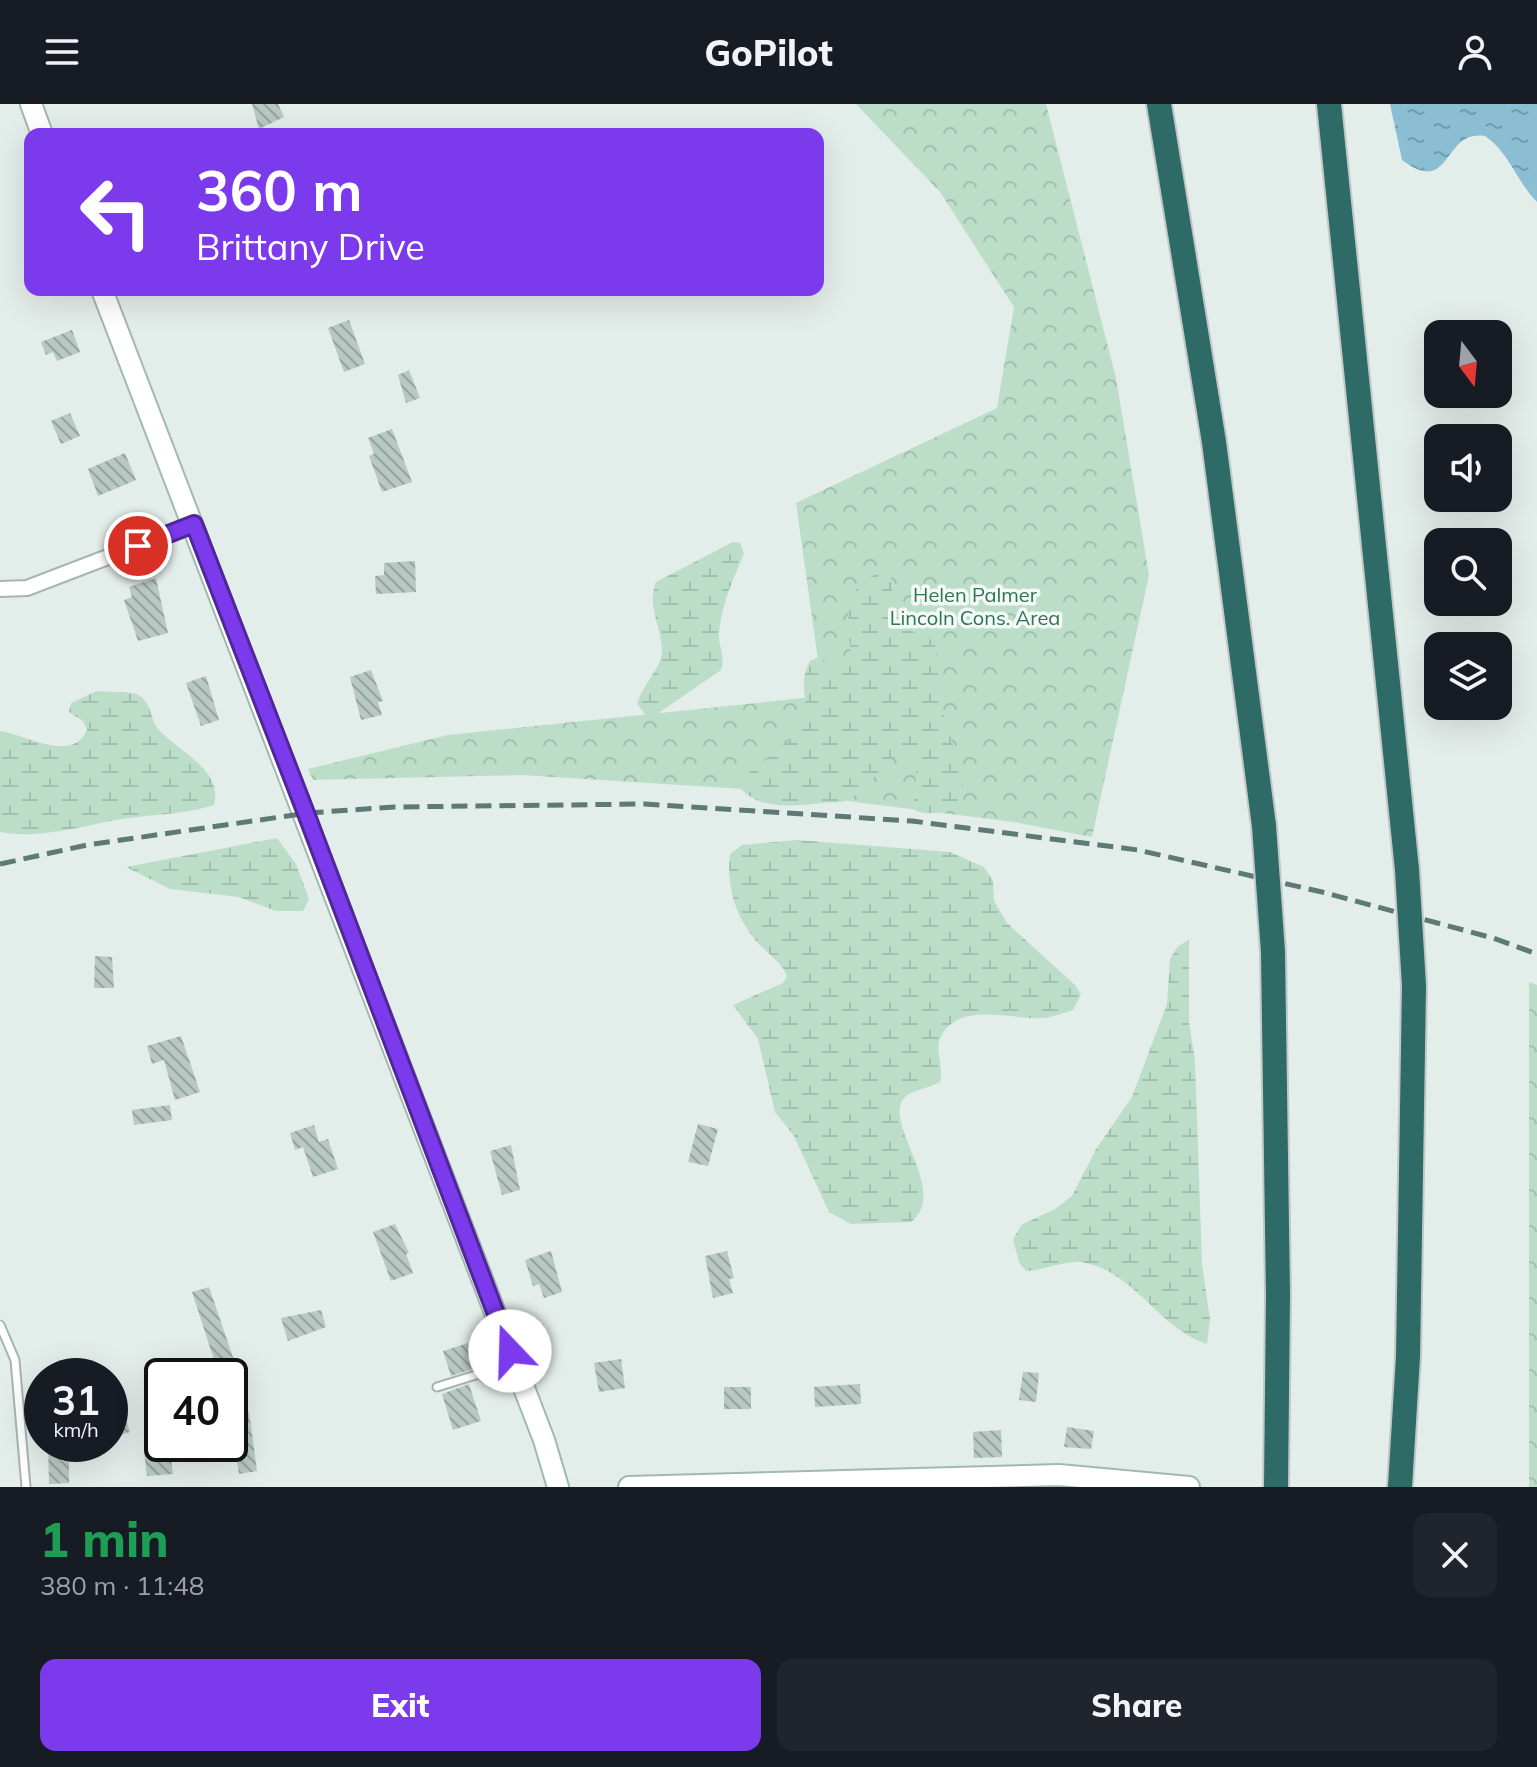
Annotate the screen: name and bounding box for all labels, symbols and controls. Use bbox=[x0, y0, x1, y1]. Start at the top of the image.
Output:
icon: menu bbox=[40, 30, 84, 74]
text: GoPilot bbox=[704, 30, 833, 75]
icon: person bbox=[1453, 30, 1497, 74]
text: 360 m bbox=[196, 155, 363, 225]
icon: left bbox=[64, 160, 168, 264]
text: Brittany Drive bbox=[196, 224, 425, 269]
north arrow bbox=[1424, 320, 1512, 408]
map controls bbox=[1424, 320, 1512, 720]
button: sound bbox=[1424, 424, 1512, 512]
pin bbox=[104, 512, 172, 580]
icon: arrive bbox=[116, 524, 160, 568]
button: search bbox=[1424, 528, 1512, 616]
park label: Helen Palmer Lincoln Cons. Area bbox=[890, 582, 1060, 630]
button: layers bbox=[1424, 632, 1512, 720]
position arrow bbox=[468, 1309, 552, 1393]
speed limit sign: 40 bbox=[144, 1358, 248, 1462]
text: 31 bbox=[52, 1375, 100, 1425]
text: km/h bbox=[53, 1417, 99, 1442]
text: 1 min bbox=[40, 1509, 169, 1569]
button: close bbox=[1413, 1513, 1497, 1597]
text: 380 m · 11:48 bbox=[40, 1569, 204, 1602]
button: Exit bbox=[40, 1659, 761, 1751]
button: Share bbox=[777, 1659, 1497, 1751]

